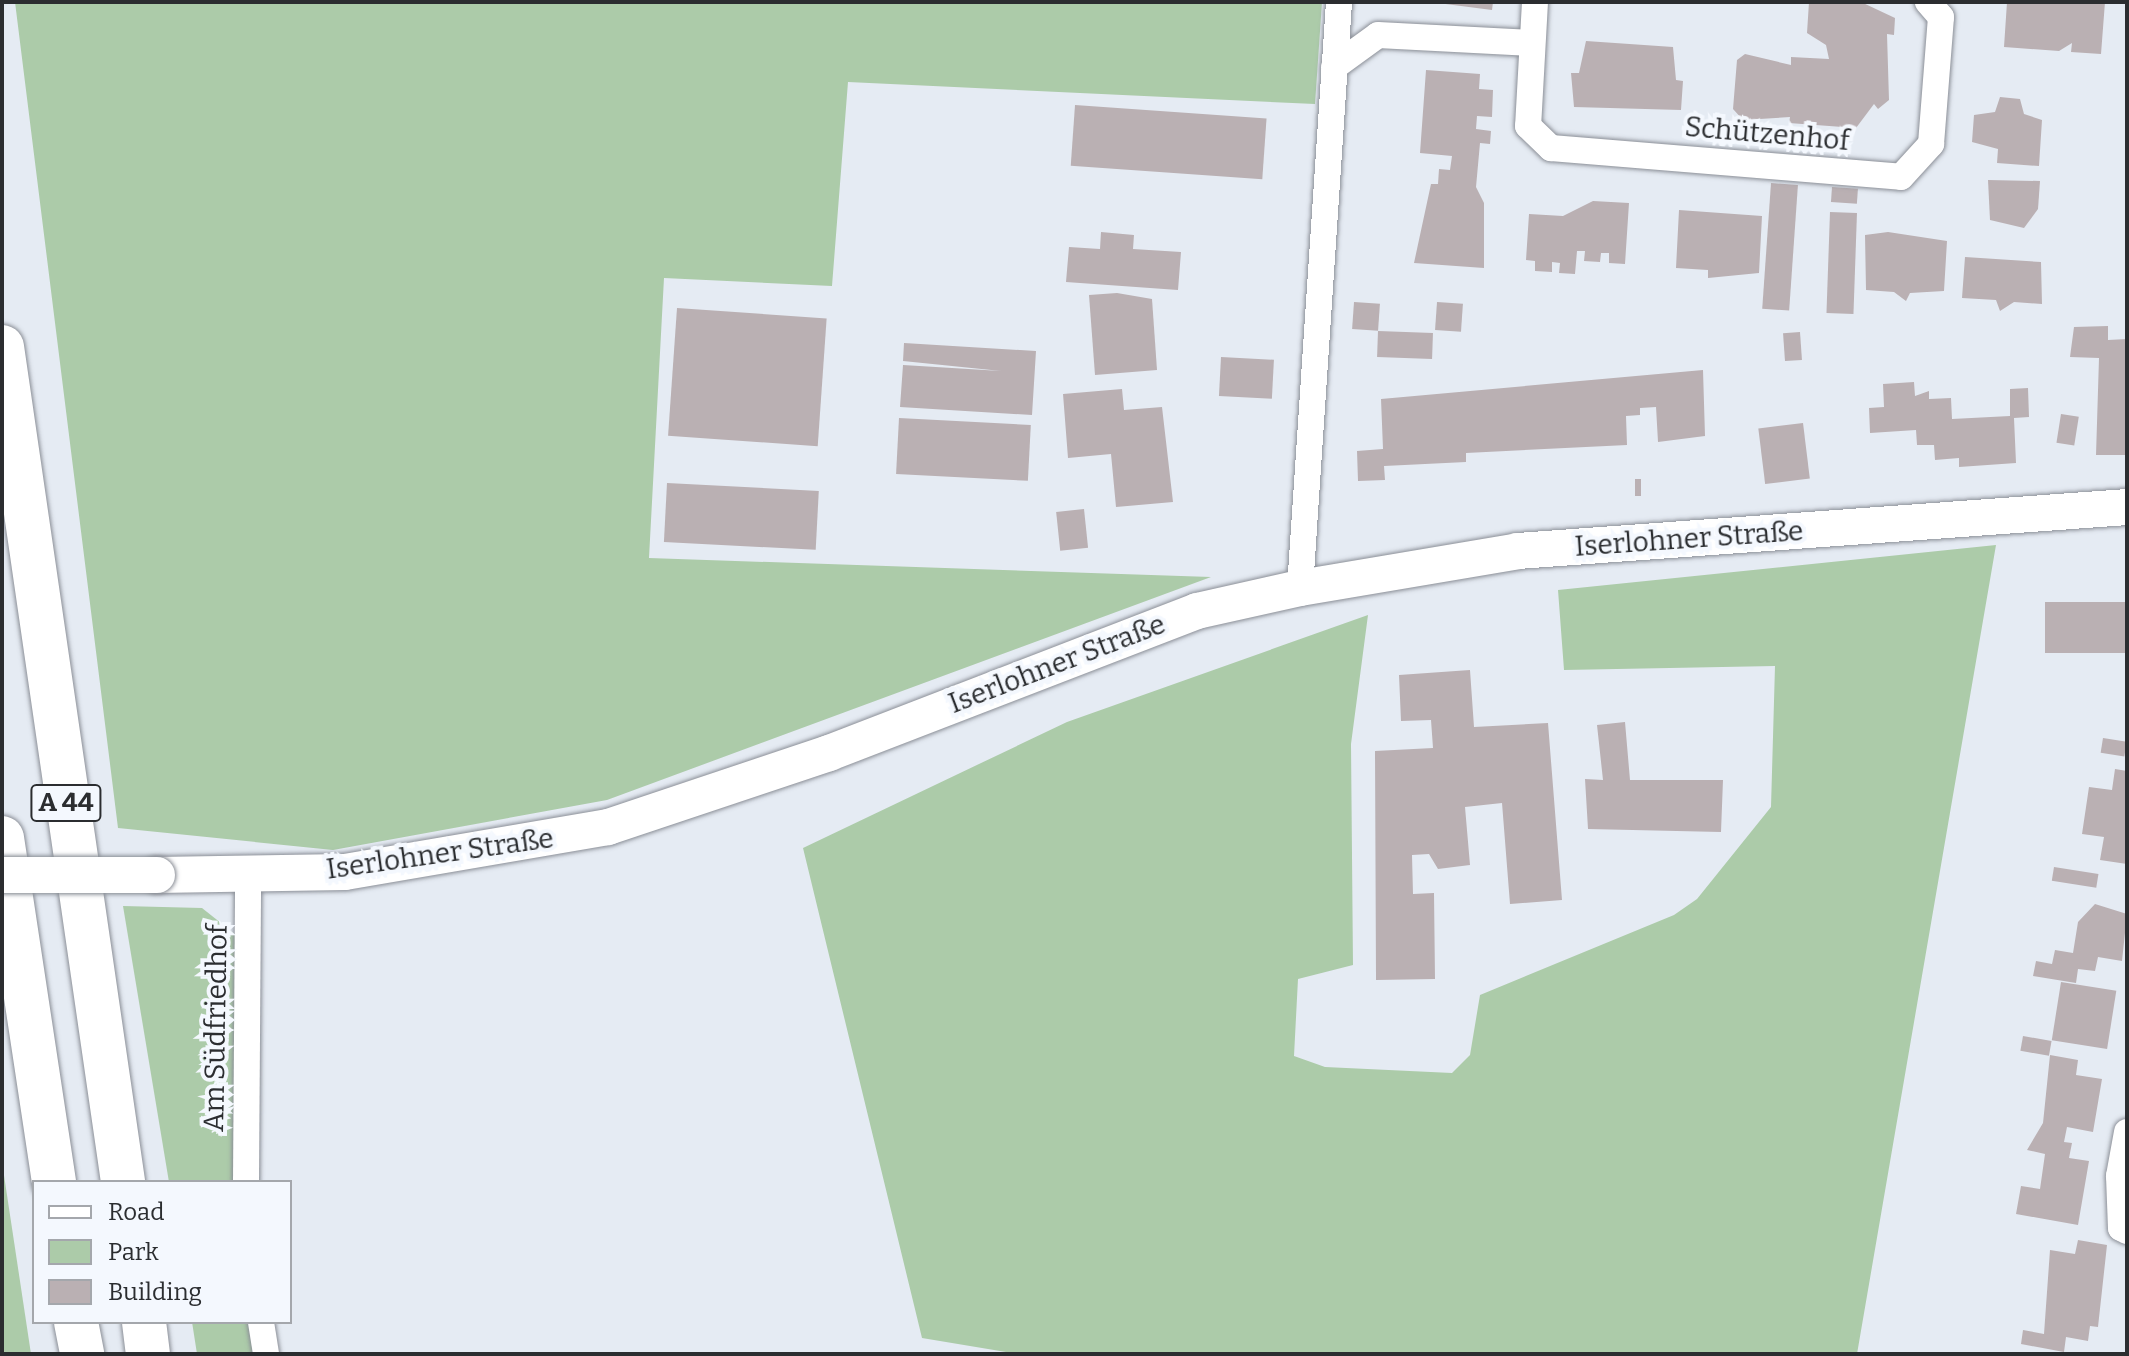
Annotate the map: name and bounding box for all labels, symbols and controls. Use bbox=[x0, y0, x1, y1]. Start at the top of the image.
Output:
street label: Schützenhof bbox=[1683, 110, 1851, 158]
street label: Iserlohner Straße bbox=[1574, 514, 1804, 564]
street label: Iserlohner Straße bbox=[944, 607, 1170, 721]
road number: A 44 bbox=[30, 781, 102, 825]
street label: Iserlohner Straße bbox=[324, 821, 556, 887]
street label: Am Südfriedhof bbox=[197, 924, 235, 1132]
legend bbox=[32, 1180, 292, 1324]
text: Road bbox=[108, 1198, 164, 1226]
text: Park bbox=[108, 1238, 159, 1266]
text: Building bbox=[108, 1278, 202, 1306]

